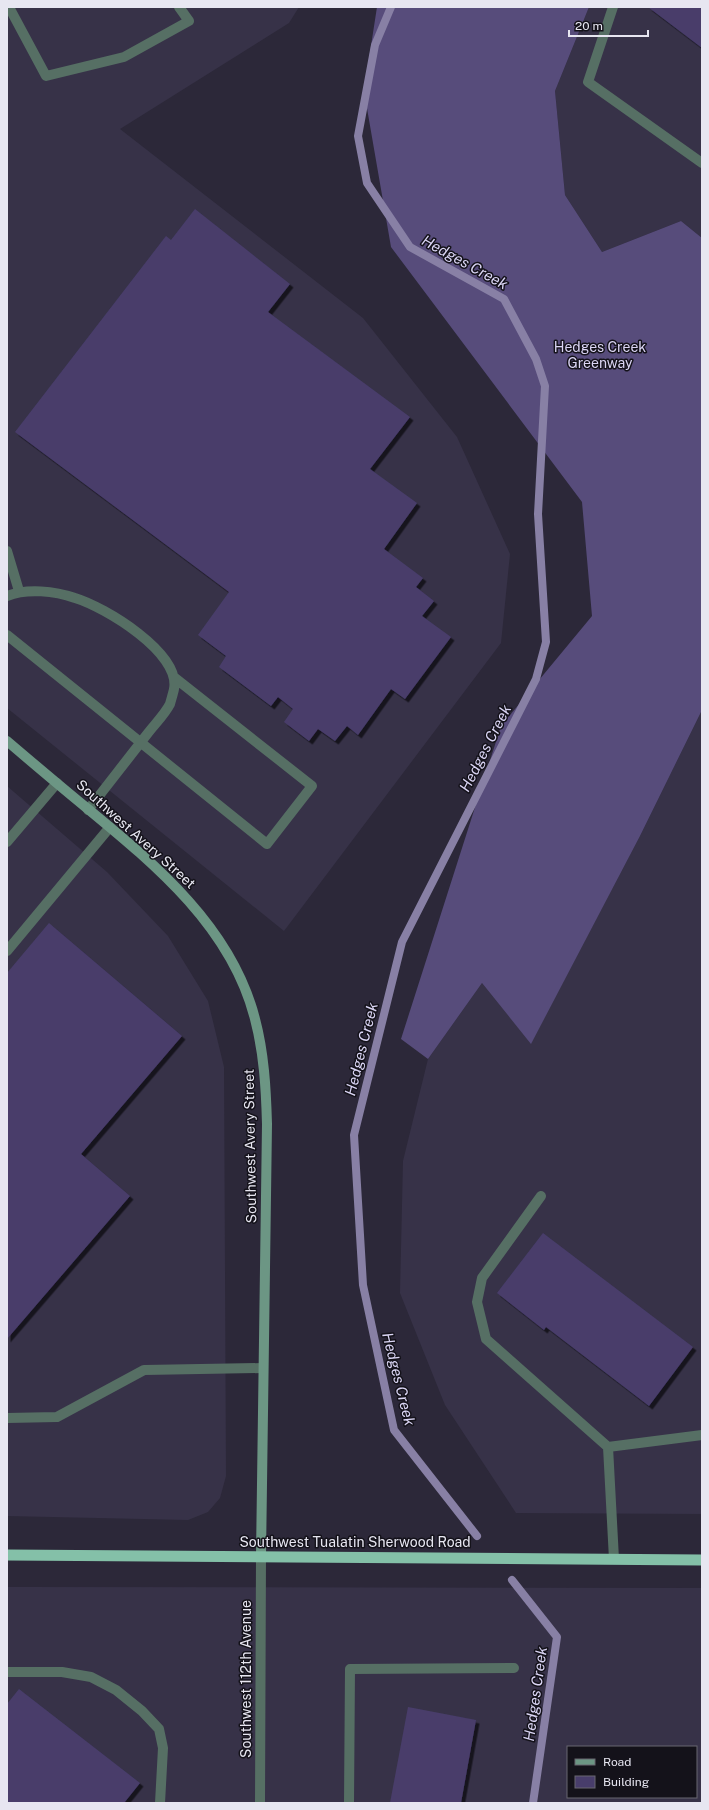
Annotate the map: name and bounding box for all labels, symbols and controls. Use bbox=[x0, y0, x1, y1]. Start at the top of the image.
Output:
scale bar bbox=[569, 12, 648, 38]
text: 20 m bbox=[575, 19, 603, 33]
water label: Hedges Creek bbox=[419, 231, 512, 293]
park label: Hedges Creek Greenway bbox=[554, 339, 646, 371]
water label: Hedges Creek bbox=[456, 701, 515, 794]
street label: Southwest Avery Street bbox=[73, 776, 199, 892]
water label: Hedges Creek bbox=[341, 1000, 381, 1097]
street label: Southwest Avery Street bbox=[241, 1069, 259, 1223]
water label: Hedges Creek bbox=[379, 1331, 419, 1428]
street label: Southwest Tualatin Sherwood Road bbox=[239, 1534, 471, 1550]
street label: Southwest 112th Avenue bbox=[238, 1600, 254, 1758]
water label: Hedges Creek bbox=[520, 1645, 550, 1742]
legend bbox=[567, 1746, 697, 1798]
text: Road bbox=[603, 1755, 631, 1769]
text: Building bbox=[603, 1775, 649, 1789]

